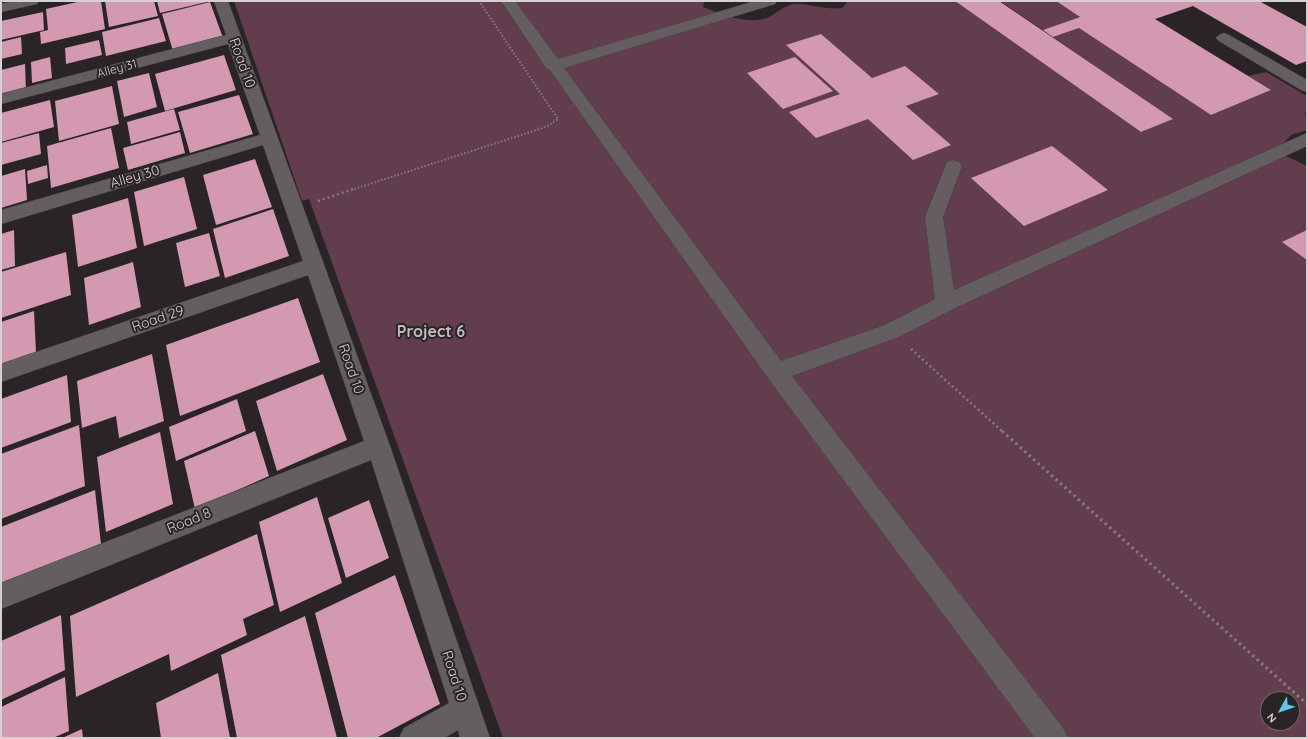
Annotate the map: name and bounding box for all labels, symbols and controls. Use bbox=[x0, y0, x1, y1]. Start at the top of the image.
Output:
street label: Road 10 bbox=[225, 36, 259, 90]
street label: Alley 31 bbox=[95, 57, 139, 81]
street label: Alley 30 bbox=[108, 162, 162, 192]
street label: Road 29 bbox=[130, 302, 186, 336]
district label: Project 6 bbox=[397, 322, 465, 342]
street label: Road 10 bbox=[335, 342, 367, 396]
street label: Road 8 bbox=[164, 505, 214, 537]
street label: Road 10 bbox=[438, 649, 470, 703]
north arrow bbox=[1260, 691, 1300, 731]
text: N bbox=[1264, 710, 1280, 726]

